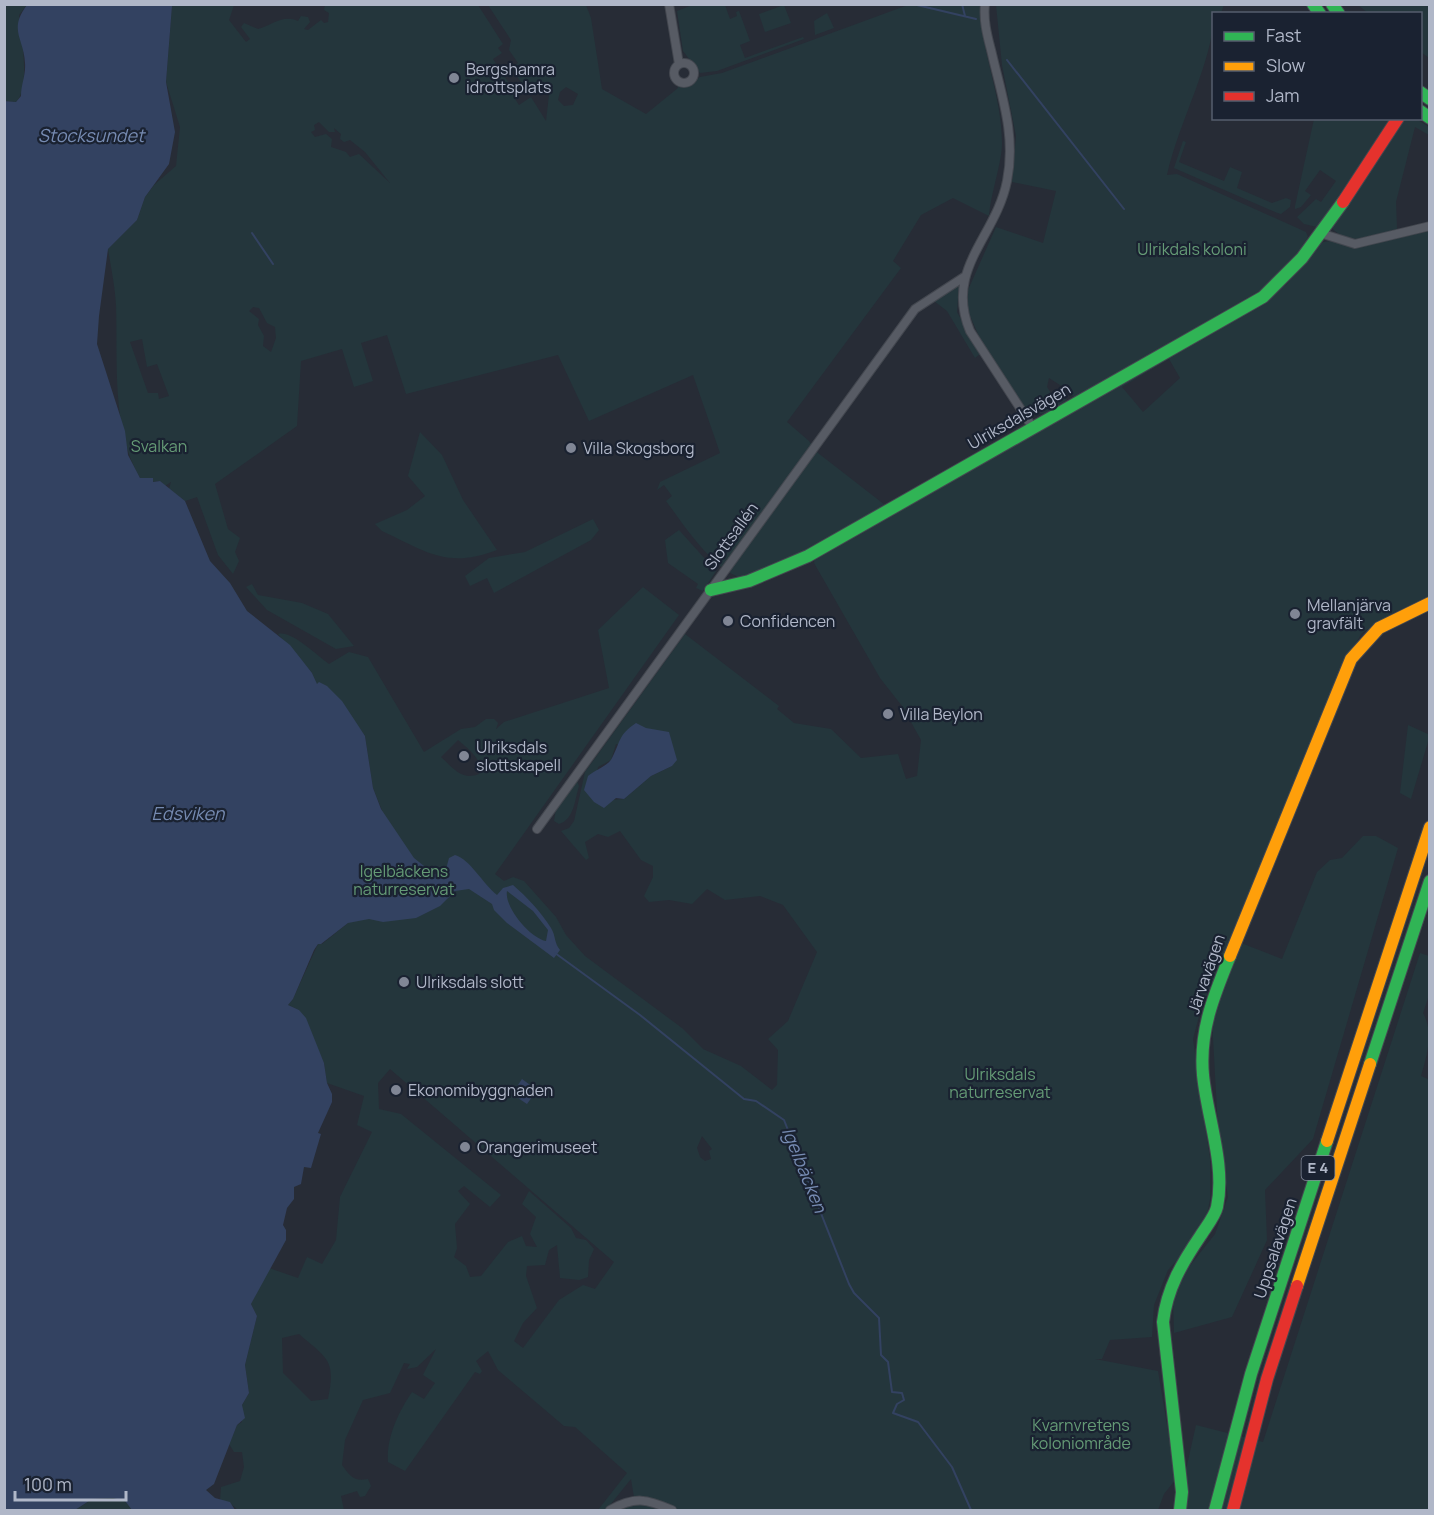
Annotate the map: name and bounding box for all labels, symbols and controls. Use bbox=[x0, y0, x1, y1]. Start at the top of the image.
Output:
legend bbox=[1212, 12, 1422, 120]
text: Fast bbox=[1266, 23, 1301, 47]
text: Slow bbox=[1266, 53, 1306, 77]
place label: Bergshamra idrottsplats bbox=[466, 58, 555, 98]
marker: Bergshamra idrottsplats bbox=[447, 71, 461, 85]
text: Jam bbox=[1266, 83, 1300, 107]
water label: Stocksundet bbox=[38, 123, 146, 147]
park label: Ulrikdals koloni bbox=[1137, 238, 1247, 260]
street label: Ulriksdalsvägen bbox=[964, 378, 1074, 454]
park label: Svalkan bbox=[131, 435, 187, 457]
place label: Villa Skogsborg bbox=[583, 437, 694, 459]
marker: Villa Skogsborg bbox=[564, 441, 578, 455]
street label: Slottsallén bbox=[699, 498, 763, 574]
place label: Mellanjärva gravfält bbox=[1307, 594, 1391, 634]
marker: Mellanjärva gravfält bbox=[1288, 607, 1302, 621]
place label: Confidencen bbox=[740, 610, 835, 632]
marker: Confidencen bbox=[721, 614, 735, 628]
place label: Villa Beylon bbox=[900, 703, 983, 725]
marker: Villa Beylon bbox=[881, 707, 895, 721]
place label: Ulriksdals slottskapell bbox=[476, 736, 561, 776]
marker: Ulriksdals slottskapell bbox=[457, 749, 471, 763]
water label: Edsviken bbox=[151, 801, 226, 825]
park label: Igelbäckens naturreservat bbox=[353, 860, 455, 900]
street label: Järvavägen bbox=[1182, 931, 1230, 1017]
place label: Ulriksdals slott bbox=[416, 971, 524, 993]
marker: Ulriksdals slott bbox=[397, 975, 411, 989]
park label: Ulriksdals naturreservat bbox=[949, 1063, 1051, 1103]
place label: Ekonomibyggnaden bbox=[408, 1079, 553, 1101]
marker: Ekonomibyggnaden bbox=[389, 1083, 403, 1097]
water label: Igelbäcken bbox=[777, 1123, 833, 1217]
place label: Orangerimuseet bbox=[477, 1136, 597, 1158]
marker: Orangerimuseet bbox=[458, 1140, 472, 1154]
road number: E 4 bbox=[1302, 1156, 1334, 1180]
street label: Uppsalavägen bbox=[1248, 1195, 1302, 1301]
park label: Kvarnvretens koloniområde bbox=[1031, 1414, 1131, 1454]
scale bar bbox=[15, 1464, 126, 1502]
text: 100 m bbox=[24, 1472, 72, 1496]

